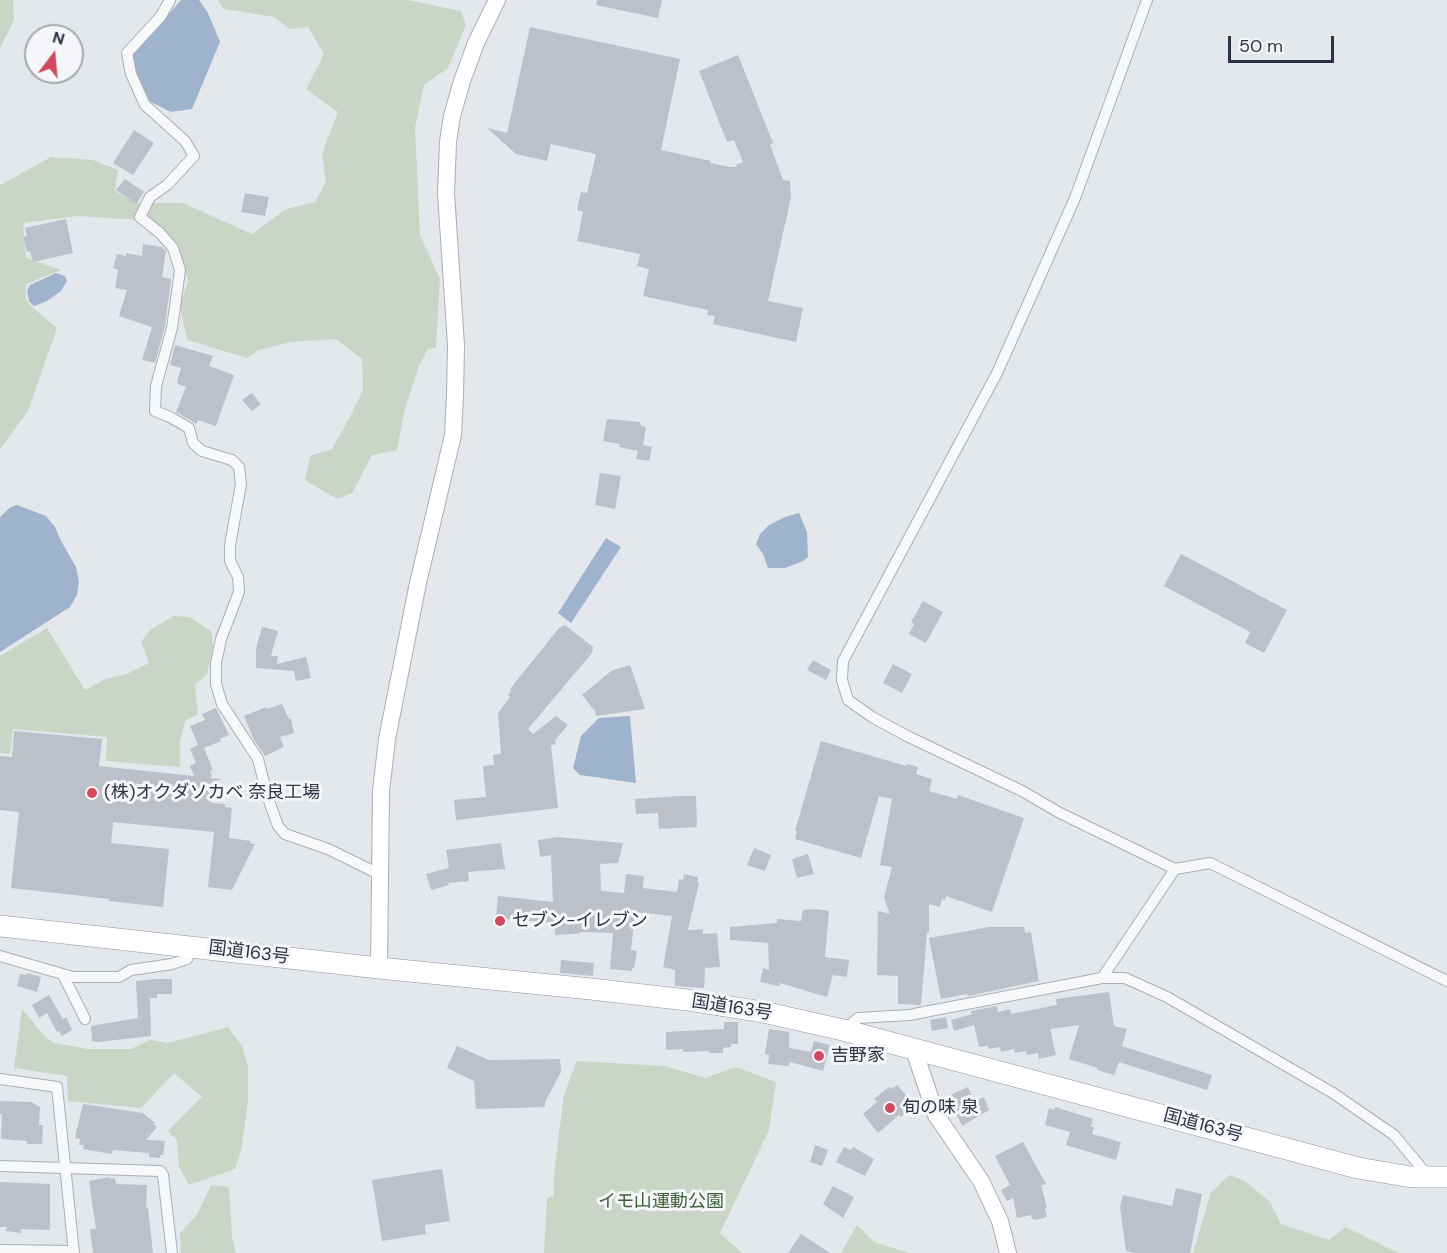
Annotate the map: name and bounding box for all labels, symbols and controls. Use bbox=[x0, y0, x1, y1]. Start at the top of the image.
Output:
north arrow bbox=[24, 24, 84, 84]
scale bar bbox=[1231, 24, 1338, 62]
text: N bbox=[50, 26, 67, 50]
text: 50 m bbox=[1239, 34, 1283, 58]
place label: (株)オクダソカベ 奈良工場 bbox=[104, 782, 320, 804]
marker: (株)オクダソカベ 奈良工場 bbox=[85, 786, 99, 800]
place label: セブン-イレブン bbox=[512, 910, 648, 932]
marker: セブン-イレブン bbox=[493, 914, 507, 928]
street label: 国道163号 bbox=[207, 937, 291, 969]
street label: 国道163号 bbox=[690, 991, 774, 1025]
place label: 吉野家 bbox=[831, 1045, 885, 1067]
marker: 吉野家 bbox=[812, 1049, 826, 1063]
place label: 旬の味 泉 bbox=[902, 1097, 979, 1119]
marker: 旬の味 泉 bbox=[883, 1101, 897, 1115]
street label: 国道163号 bbox=[1161, 1105, 1245, 1147]
park label: イモ山運動公園 bbox=[598, 1191, 724, 1213]

